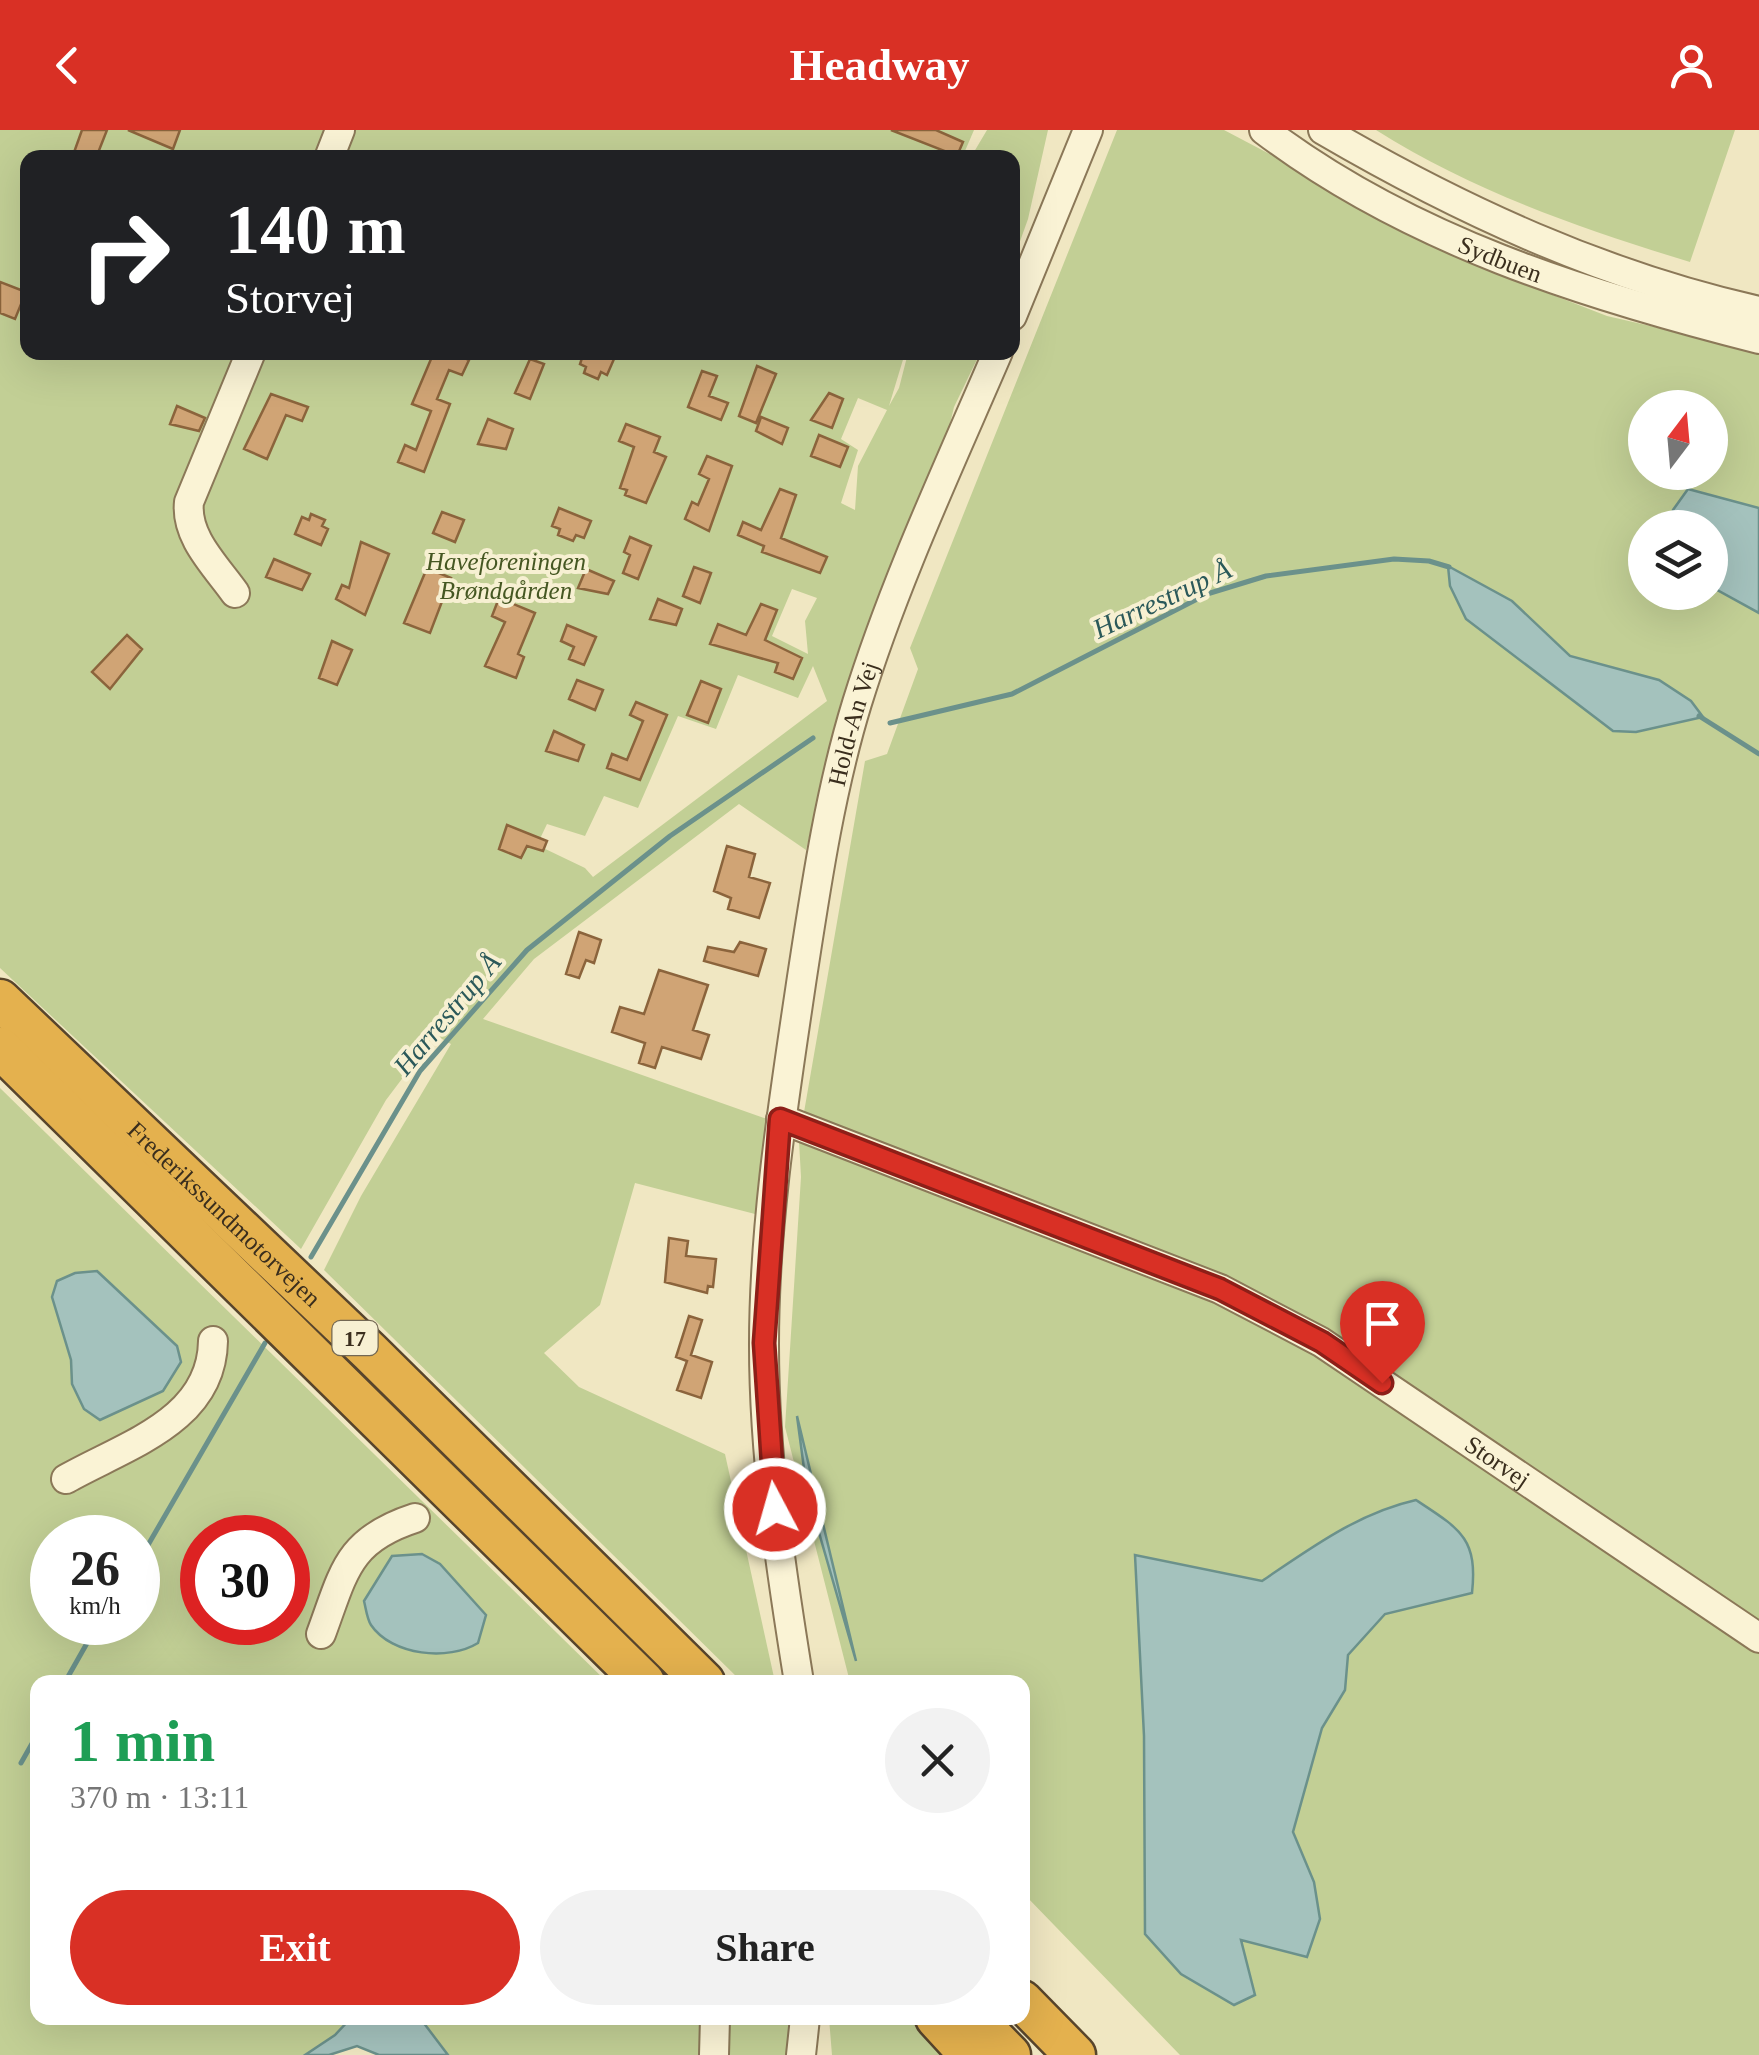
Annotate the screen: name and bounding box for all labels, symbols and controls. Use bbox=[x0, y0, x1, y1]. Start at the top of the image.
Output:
icon: back bbox=[40, 38, 95, 93]
icon: person bbox=[1664, 38, 1719, 93]
text: Headway bbox=[790, 40, 970, 90]
icon: right bbox=[60, 190, 190, 320]
text: 140 m bbox=[225, 191, 406, 268]
street label: Sydbuen bbox=[1454, 230, 1546, 287]
text: Storvej bbox=[225, 273, 355, 323]
north arrow bbox=[1628, 390, 1728, 490]
map controls bbox=[1628, 390, 1728, 610]
button: layers bbox=[1628, 510, 1728, 610]
park label: Haveforeningen Brøndgården bbox=[425, 548, 586, 604]
water label: Harrestrup Å bbox=[1087, 553, 1237, 645]
street label: Hold-An Vej bbox=[822, 658, 883, 788]
water label: Harrestrup Å bbox=[387, 946, 507, 1082]
street label: Frederikssundmotorvejen bbox=[123, 1116, 327, 1312]
pin bbox=[1340, 1281, 1425, 1384]
icon: arrive bbox=[1355, 1296, 1410, 1351]
road number: 17 bbox=[332, 1321, 378, 1355]
street label: Storvej bbox=[1460, 1430, 1535, 1493]
position arrow bbox=[723, 1457, 827, 1561]
speed limit sign: 30 bbox=[180, 1515, 310, 1645]
text: 26 bbox=[70, 1540, 120, 1596]
text: km/h bbox=[69, 1592, 121, 1619]
text: 1 min bbox=[70, 1708, 215, 1774]
button: close bbox=[885, 1708, 990, 1813]
text: 370 m · 13:11 bbox=[70, 1779, 249, 1815]
button: Exit bbox=[70, 1890, 520, 2005]
button: Share bbox=[540, 1890, 990, 2005]

